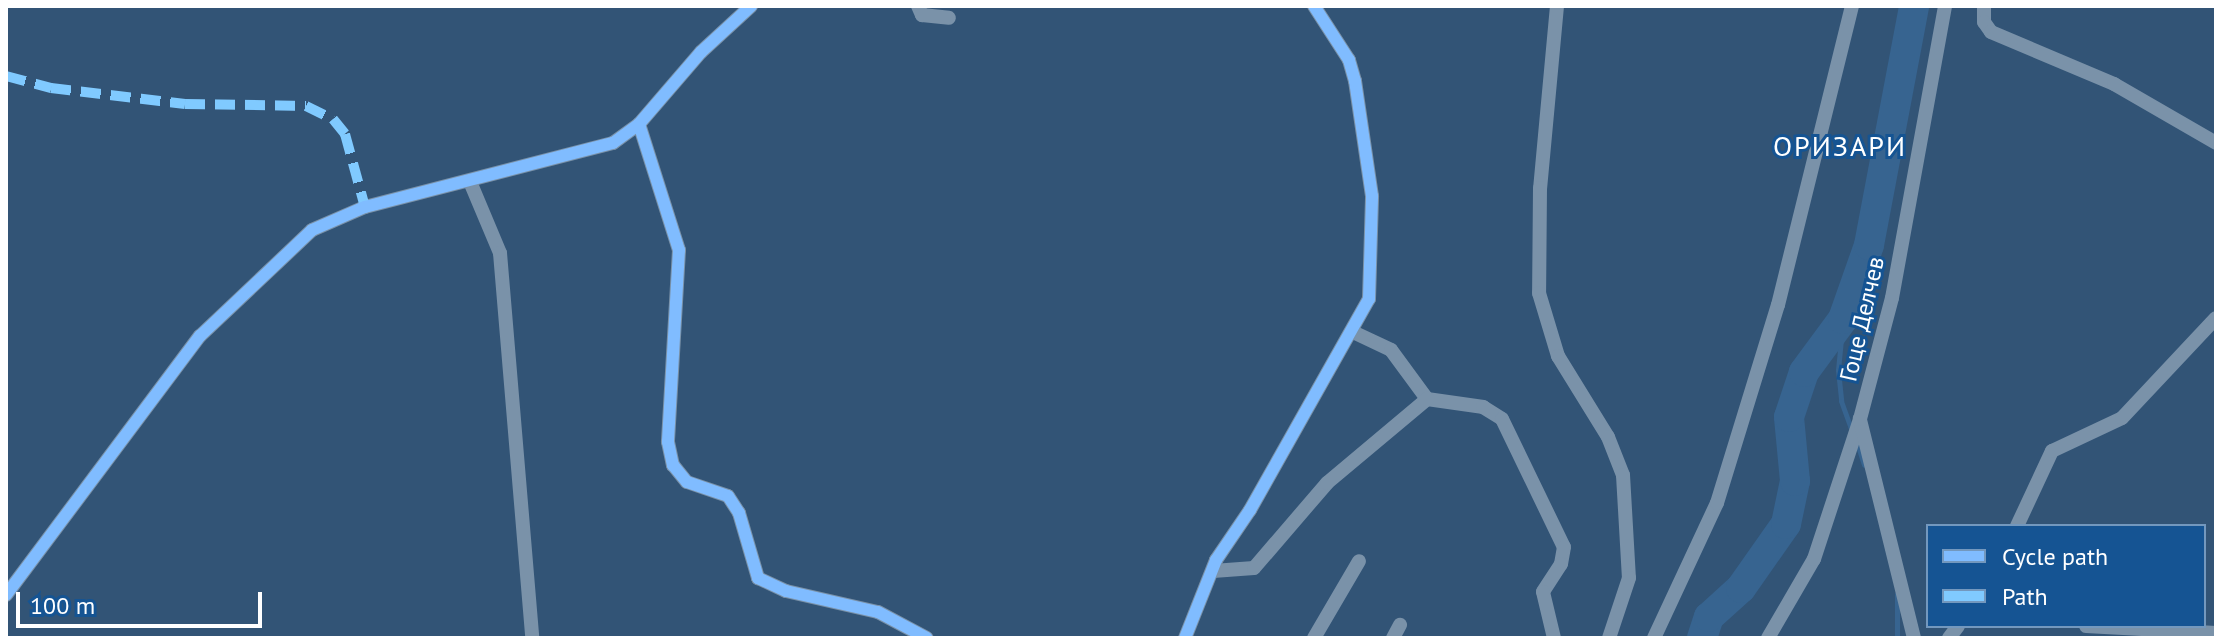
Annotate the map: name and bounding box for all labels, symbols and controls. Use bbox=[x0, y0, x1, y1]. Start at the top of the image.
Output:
district label: ОРИЗАРИ bbox=[1773, 129, 1907, 163]
street label: Гоце Делчев bbox=[1834, 254, 1890, 384]
legend bbox=[1926, 524, 2206, 628]
text: Cycle path bbox=[2002, 541, 2108, 572]
scale bar bbox=[20, 576, 266, 626]
text: Path bbox=[2002, 581, 2048, 612]
text: 100 m bbox=[30, 590, 95, 621]

